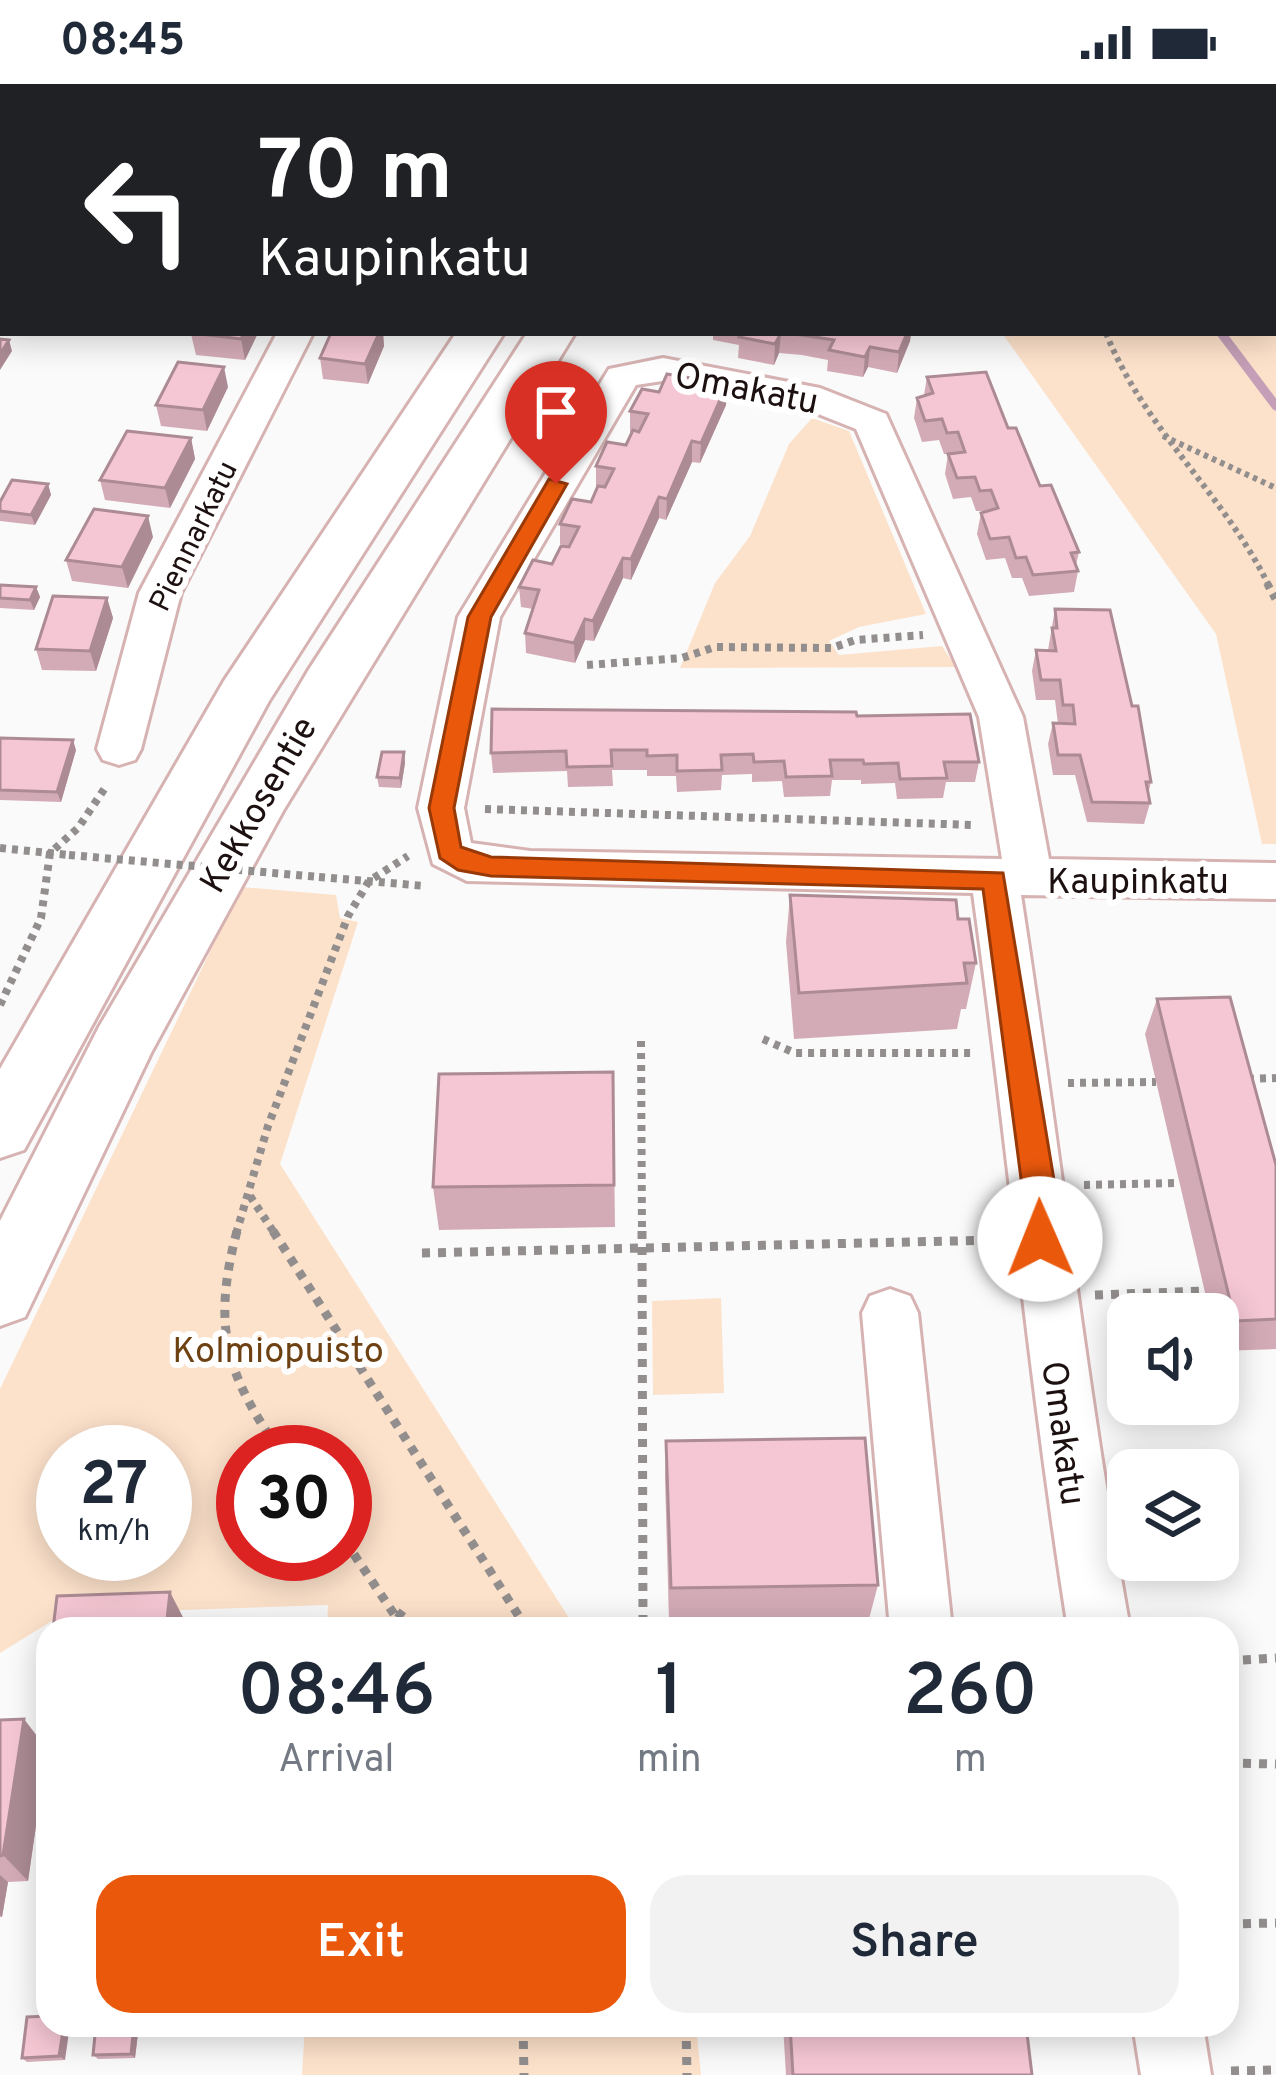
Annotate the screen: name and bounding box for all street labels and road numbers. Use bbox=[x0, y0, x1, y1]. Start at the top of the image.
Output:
street label: Omakatu bbox=[670, 354, 822, 427]
street label: Piennarkatu bbox=[143, 456, 248, 618]
street label: Kekkosentie bbox=[191, 709, 330, 903]
street label: Kaupinkatu bbox=[1047, 861, 1229, 907]
street label: Omakatu bbox=[1028, 1358, 1094, 1509]

